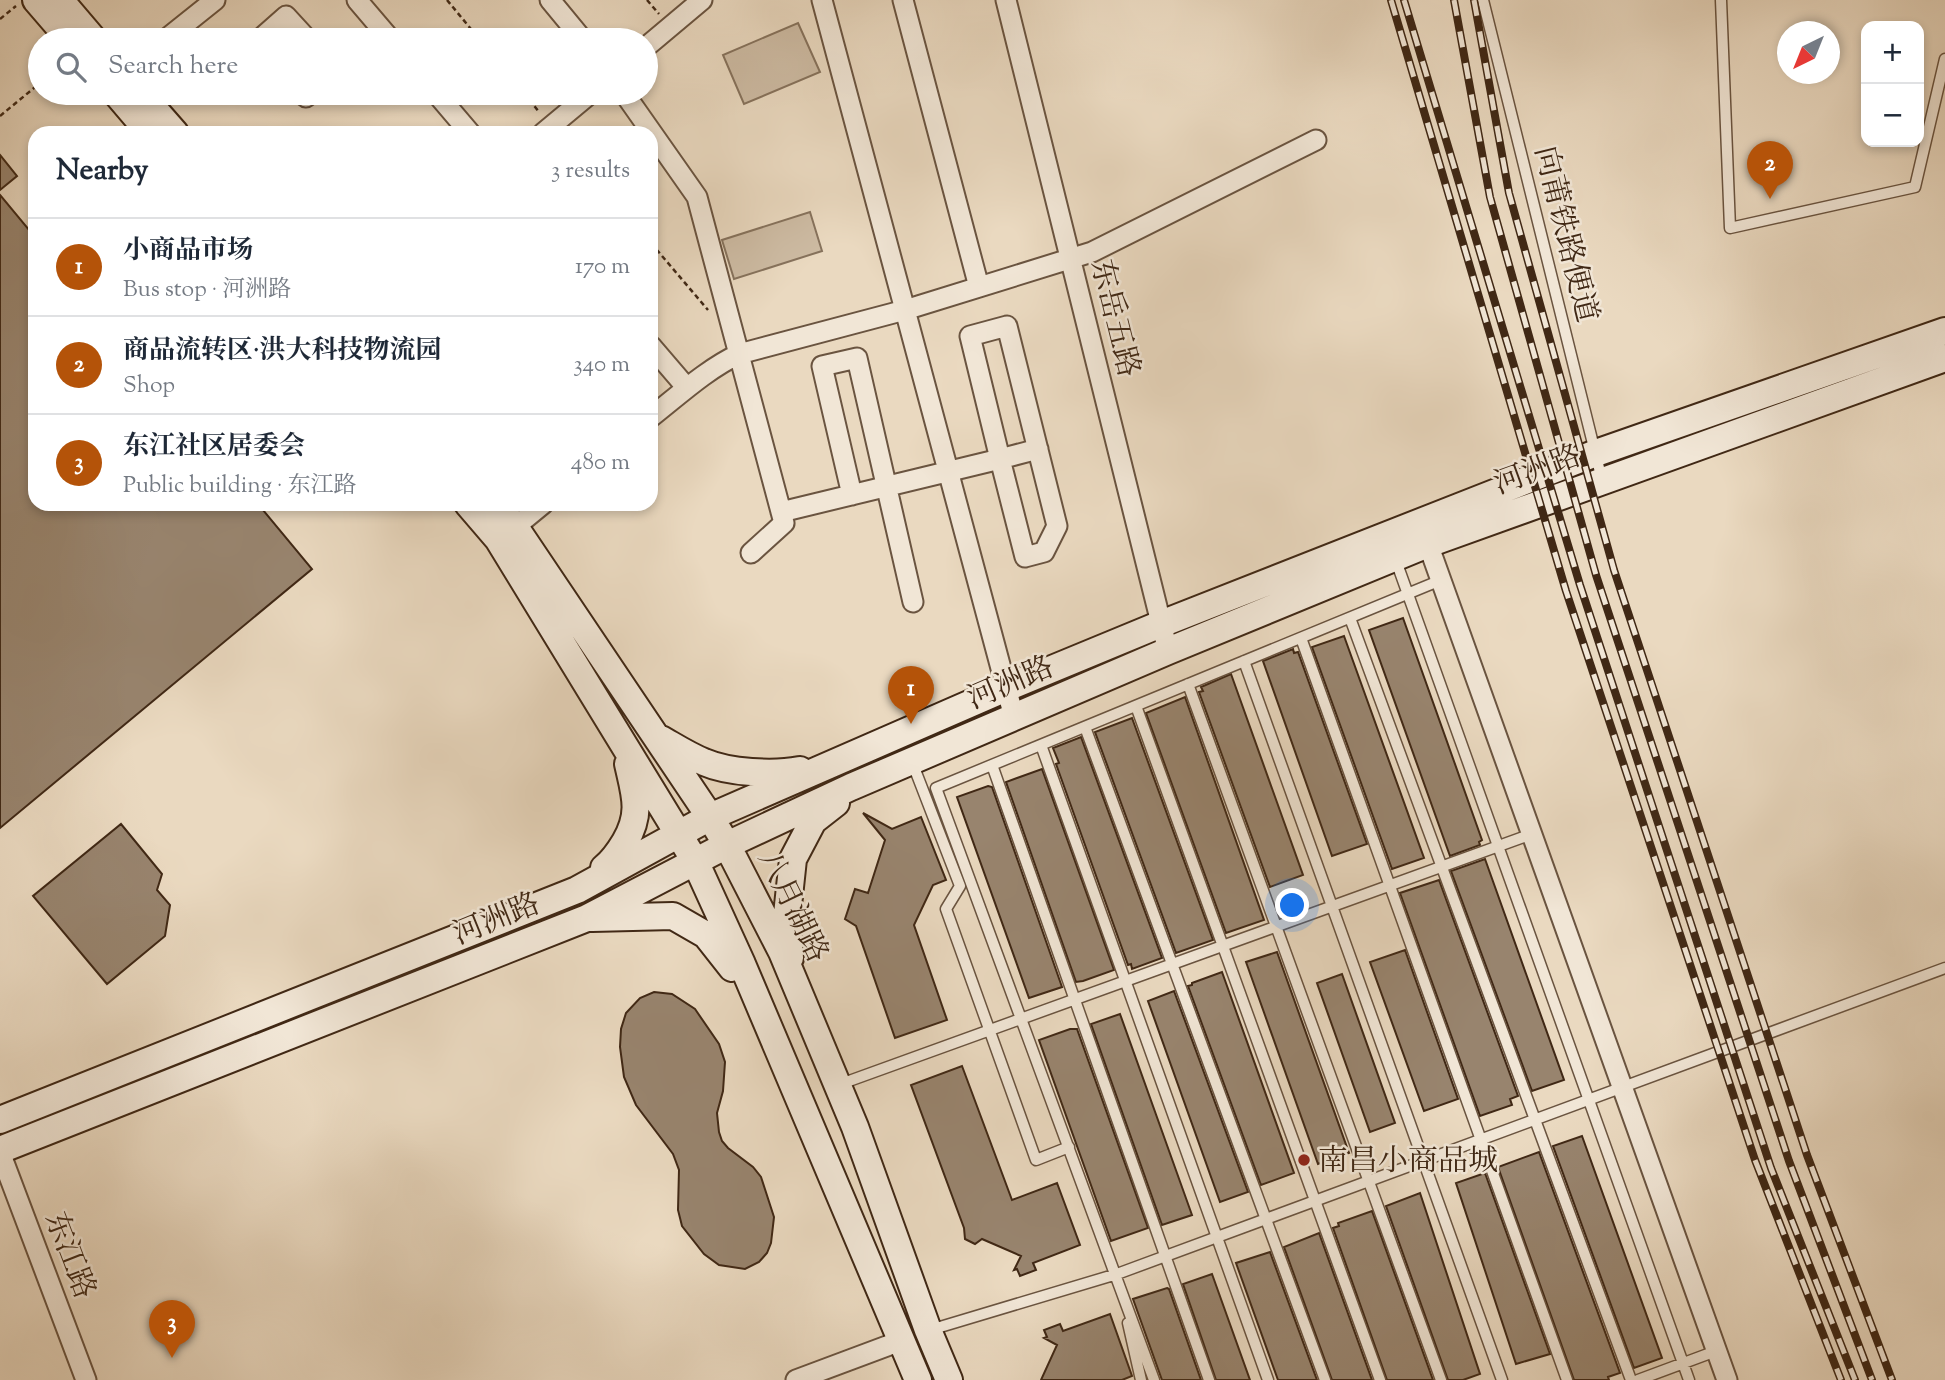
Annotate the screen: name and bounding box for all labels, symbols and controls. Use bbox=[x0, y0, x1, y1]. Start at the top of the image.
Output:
north arrow bbox=[1777, 21, 1840, 84]
map controls bbox=[1861, 21, 1924, 147]
button: + bbox=[1861, 21, 1924, 84]
search box bbox=[28, 28, 658, 105]
icon: search bbox=[52, 48, 90, 86]
text: Search here bbox=[108, 48, 238, 85]
button: − bbox=[1861, 84, 1924, 147]
pin: 2 bbox=[1747, 141, 1793, 199]
street label: 向莆铁路便道 bbox=[1522, 142, 1607, 327]
text: Nearby bbox=[56, 150, 148, 193]
text: 3 results bbox=[551, 155, 630, 188]
text: 小商品市场 bbox=[123, 233, 253, 270]
text: 1 bbox=[75, 251, 83, 284]
text: 170 m bbox=[575, 251, 630, 284]
street label: 东岳五路 bbox=[1078, 255, 1149, 382]
text: Bus stop · 河洲路 bbox=[123, 274, 291, 307]
text: 商品流转区·洪大科技物流园 bbox=[123, 333, 442, 370]
text: 2 bbox=[74, 349, 84, 382]
text: 340 m bbox=[573, 349, 630, 382]
text: Shop bbox=[123, 370, 175, 403]
text: 东江社区居委会 bbox=[123, 429, 305, 466]
street label: 河洲路 bbox=[1488, 436, 1587, 507]
text: 3 bbox=[74, 447, 84, 480]
text: 480 m bbox=[571, 447, 630, 480]
text: Public building · 东江路 bbox=[123, 470, 357, 503]
street label: 河洲路 bbox=[961, 647, 1061, 722]
pin: 1 bbox=[888, 666, 934, 724]
street label: 八月湖路 bbox=[746, 844, 837, 970]
street label: 河洲路 bbox=[447, 884, 547, 957]
your location bbox=[1275, 888, 1309, 922]
place label: 南昌小商品城 bbox=[1318, 1141, 1498, 1184]
marker: 南昌小商品城 bbox=[1296, 1152, 1312, 1168]
street label: 东江路 bbox=[32, 1206, 105, 1306]
pin: 3 bbox=[149, 1300, 195, 1358]

